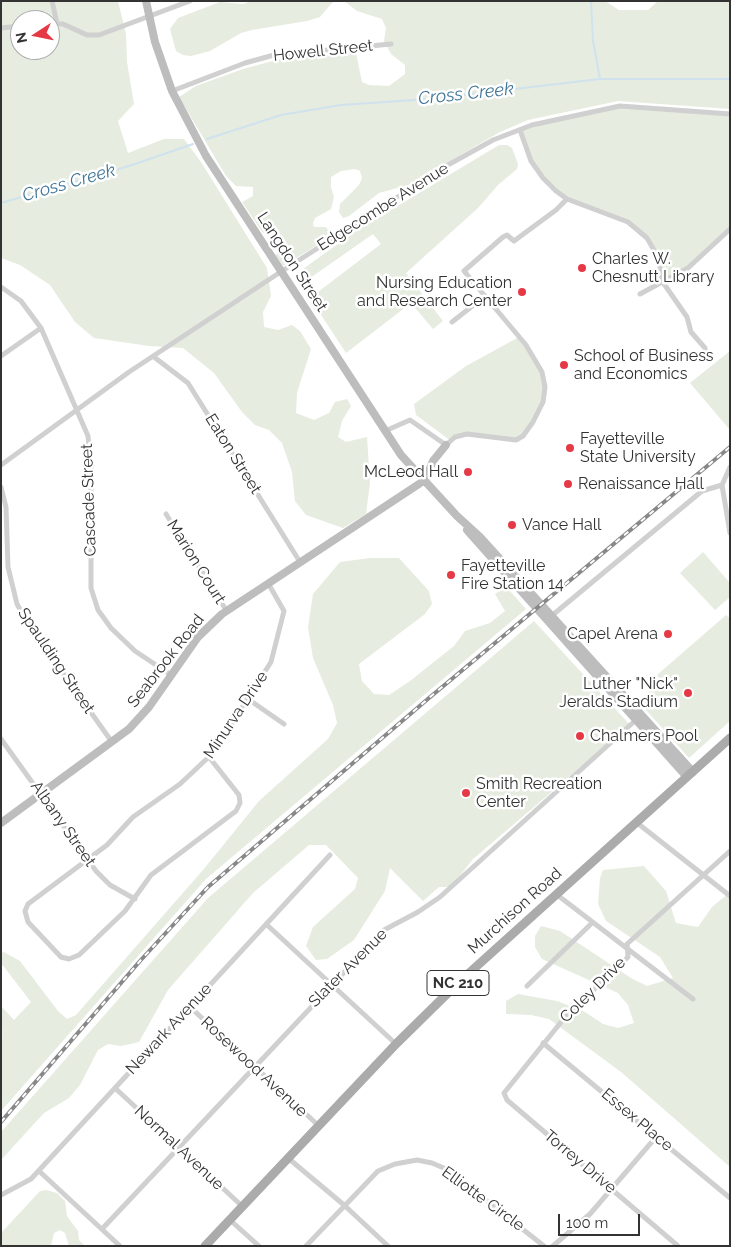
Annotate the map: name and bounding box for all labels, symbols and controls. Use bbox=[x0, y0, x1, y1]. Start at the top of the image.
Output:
north arrow bbox=[10, 10, 60, 60]
text: N bbox=[12, 31, 30, 44]
street label: Howell Street bbox=[272, 36, 374, 66]
water label: Cross Creek bbox=[417, 78, 515, 110]
water label: Cross Creek bbox=[20, 159, 118, 207]
street label: Edgecombe Avenue bbox=[314, 159, 452, 255]
street label: Langdon Street bbox=[253, 209, 331, 315]
place label: Charles W. Chesnutt Library bbox=[592, 249, 714, 287]
marker: Charles W. Chesnutt Library bbox=[576, 262, 588, 274]
place label: Nursing Education and Research Center bbox=[357, 273, 512, 311]
marker: Nursing Education and Research Center bbox=[516, 286, 528, 298]
place label: School of Business and Economics bbox=[574, 346, 714, 384]
marker: School of Business and Economics bbox=[558, 359, 570, 371]
street label: Eaton Street bbox=[201, 410, 265, 498]
place label: Fayetteville State University bbox=[580, 429, 696, 467]
marker: Fayetteville State University bbox=[564, 442, 576, 454]
street label: Cascade Street bbox=[77, 443, 101, 557]
place label: McLeod Hall bbox=[364, 462, 458, 482]
marker: McLeod Hall bbox=[462, 466, 474, 478]
place label: Renaissance Hall bbox=[578, 474, 704, 494]
marker: Renaissance Hall bbox=[562, 478, 574, 490]
place label: Vance Hall bbox=[522, 515, 601, 535]
street label: Marion Court bbox=[163, 516, 229, 608]
marker: Vance Hall bbox=[506, 519, 518, 531]
place label: Fayetteville Fire Station 14 bbox=[461, 556, 564, 594]
marker: Fayetteville Fire Station 14 bbox=[445, 569, 457, 581]
street label: Spaulding Street bbox=[14, 605, 98, 717]
street label: Seabrook Road bbox=[124, 611, 208, 711]
place label: Capel Arena bbox=[567, 624, 658, 644]
marker: Capel Arena bbox=[662, 628, 674, 640]
street label: Minurva Drive bbox=[200, 668, 272, 762]
place label: Luther "Nick" Jeralds Stadium bbox=[559, 674, 678, 712]
marker: Luther "Nick" Jeralds Stadium bbox=[682, 687, 694, 699]
place label: Chalmers Pool bbox=[590, 726, 698, 746]
marker: Chalmers Pool bbox=[574, 730, 586, 742]
place label: Smith Recreation Center bbox=[476, 774, 602, 812]
street label: Albany Street bbox=[26, 778, 100, 870]
marker: Smith Recreation Center bbox=[460, 787, 472, 799]
street label: Murchison Road bbox=[464, 864, 566, 958]
street label: Slater Avenue bbox=[305, 925, 391, 1011]
street label: Coley Drive bbox=[556, 953, 630, 1027]
road number: NC 210 bbox=[427, 970, 489, 996]
street label: Newark Avenue bbox=[122, 980, 216, 1078]
street label: Rosewood Avenue bbox=[197, 1013, 311, 1121]
street label: Essex Place bbox=[597, 1085, 677, 1155]
street label: Normal Avenue bbox=[130, 1102, 228, 1194]
street label: Torrey Drive bbox=[540, 1126, 620, 1198]
street label: Elliotte Circle bbox=[438, 1163, 528, 1235]
scale bar bbox=[561, 1204, 644, 1236]
text: 100 m bbox=[566, 1214, 608, 1232]

